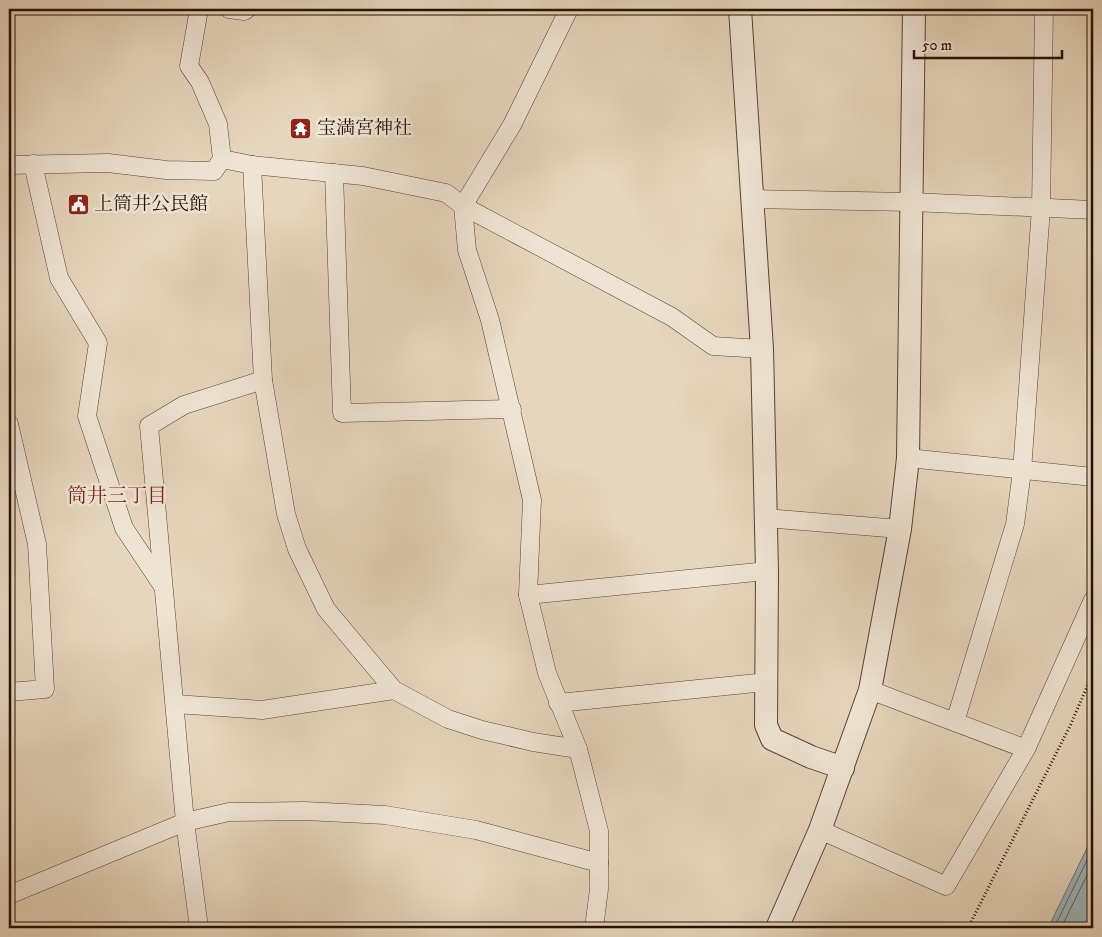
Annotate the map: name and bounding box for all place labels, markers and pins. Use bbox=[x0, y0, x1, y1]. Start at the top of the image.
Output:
temple icon: 宝満宮神社 bbox=[289, 116, 313, 140]
place label: 宝満宮神社 bbox=[317, 117, 412, 140]
public building icon: 上筒井公民館 bbox=[66, 192, 90, 216]
place label: 上筒井公民館 bbox=[94, 193, 208, 216]

